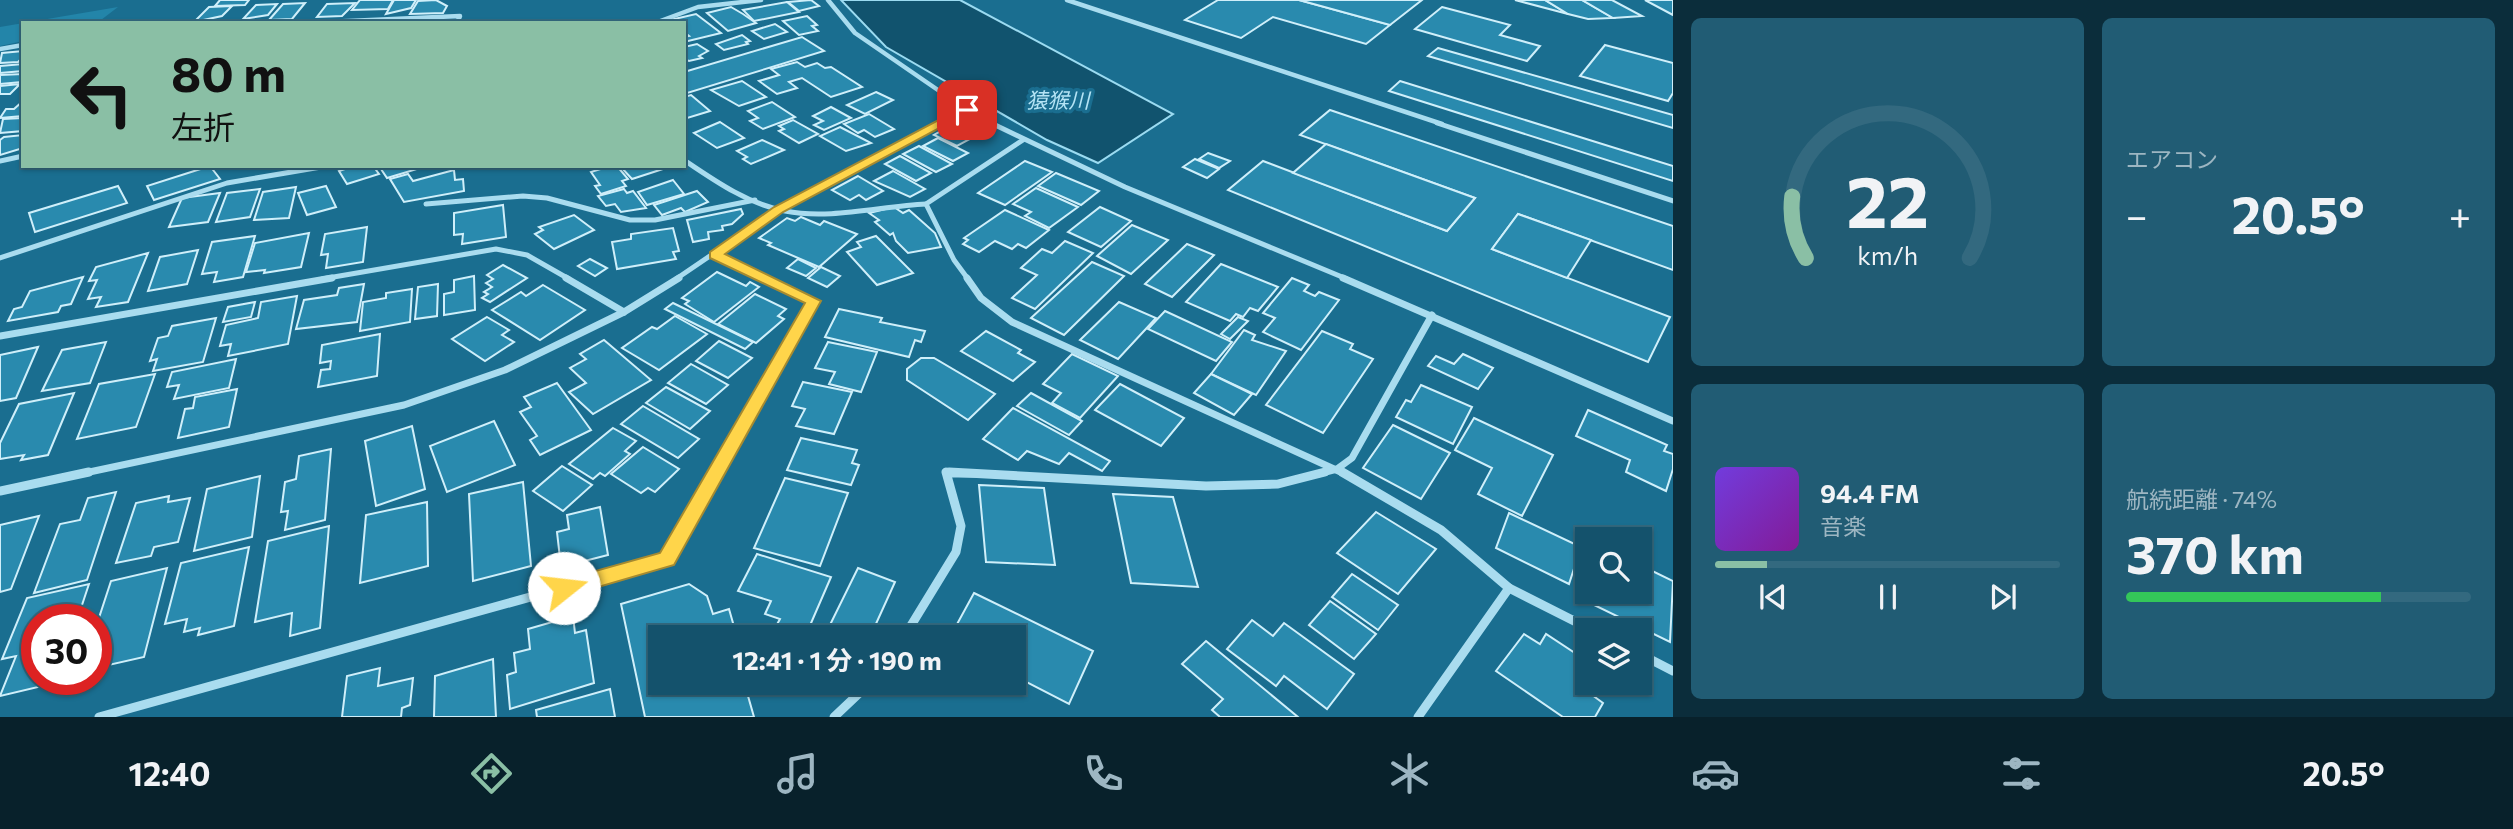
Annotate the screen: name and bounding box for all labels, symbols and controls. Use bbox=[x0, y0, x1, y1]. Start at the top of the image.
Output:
text: 80 m bbox=[171, 42, 286, 102]
icon: left bbox=[56, 49, 147, 140]
pin bbox=[937, 80, 997, 140]
water label: 猿猴川 bbox=[1027, 87, 1091, 112]
icon: arrive bbox=[948, 91, 986, 129]
text: 左折 bbox=[171, 106, 235, 146]
text: エアコン bbox=[2126, 145, 2218, 173]
text: 22 bbox=[1846, 154, 1929, 243]
text: 20.5° bbox=[2231, 181, 2365, 245]
text: − bbox=[2126, 191, 2148, 238]
text: + bbox=[2449, 191, 2471, 238]
text: km/h bbox=[1857, 240, 1918, 270]
text: 94.4 FM bbox=[1820, 477, 1920, 508]
text: 航続距離 · 74% bbox=[2126, 485, 2277, 513]
text: 音楽 bbox=[1820, 512, 1866, 540]
text: 370 km bbox=[2126, 521, 2304, 585]
map controls bbox=[1575, 527, 1652, 695]
button: search bbox=[1575, 527, 1652, 604]
position arrow bbox=[527, 551, 601, 625]
icon: previous bbox=[1754, 578, 1792, 616]
icon: pause bbox=[1869, 578, 1907, 616]
icon: next bbox=[1984, 578, 2022, 616]
speed limit sign: 30 bbox=[21, 604, 112, 695]
button: layers bbox=[1575, 618, 1652, 695]
text: 12:41 · 1 分 · 190 m bbox=[732, 644, 942, 675]
icon: directions bbox=[467, 749, 516, 798]
icon: music bbox=[773, 749, 822, 798]
icon: phone bbox=[1079, 749, 1128, 798]
icon: climate bbox=[1385, 749, 1434, 798]
icon: car bbox=[1691, 749, 1740, 798]
icon: filters bbox=[1997, 749, 2046, 798]
text: 12:40 bbox=[128, 753, 210, 793]
text: 20.5° bbox=[2302, 753, 2385, 793]

